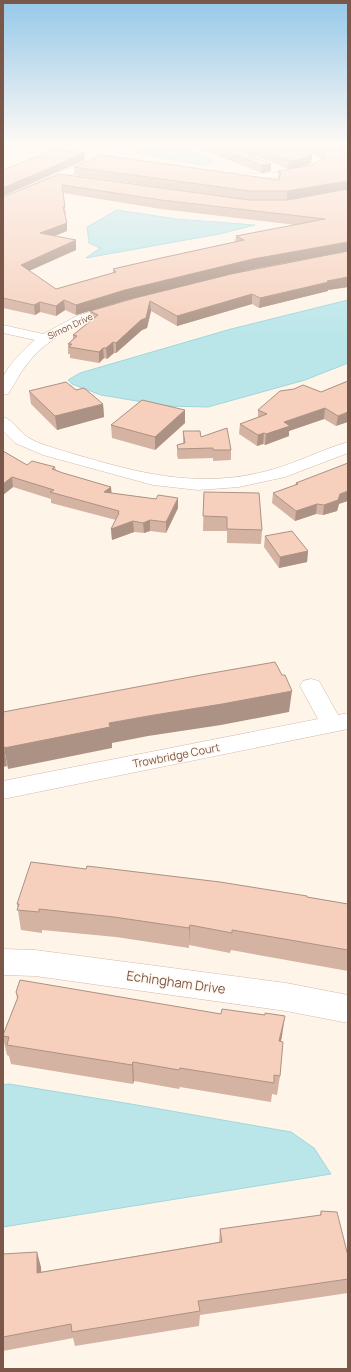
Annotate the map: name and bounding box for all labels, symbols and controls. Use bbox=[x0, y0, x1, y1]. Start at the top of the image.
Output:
street label: Simon Drive bbox=[45, 310, 95, 342]
street label: Trowbridge Court bbox=[131, 739, 221, 771]
street label: Echingham Drive bbox=[125, 966, 227, 998]

